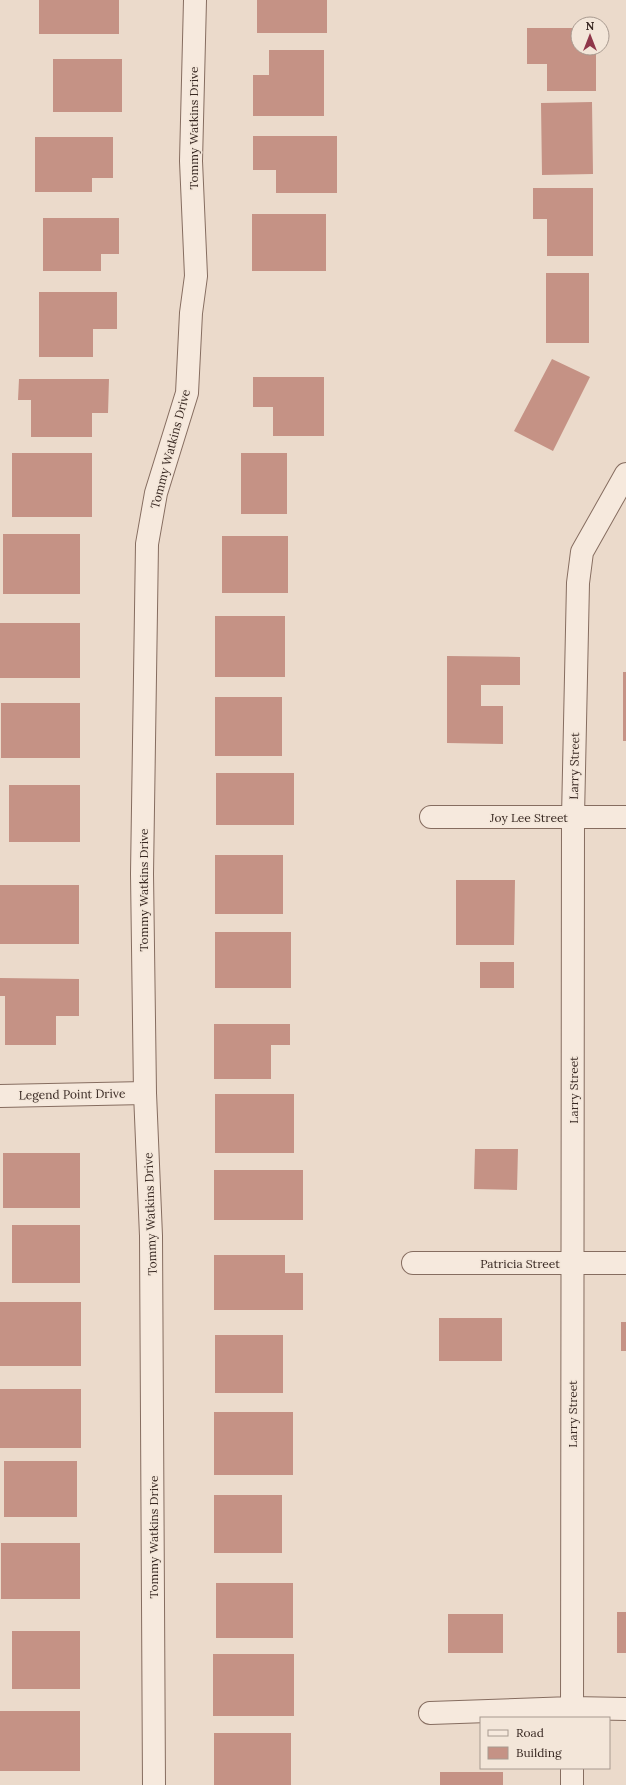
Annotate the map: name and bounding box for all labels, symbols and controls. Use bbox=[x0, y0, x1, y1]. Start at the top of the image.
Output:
north arrow bbox=[570, 16, 610, 56]
text: N bbox=[586, 19, 595, 33]
street label: Tommy Watkins Drive bbox=[186, 66, 201, 190]
street label: Tommy Watkins Drive bbox=[147, 387, 193, 510]
street label: Larry Street bbox=[566, 732, 582, 800]
street label: Joy Lee Street bbox=[489, 810, 568, 825]
street label: Tommy Watkins Drive bbox=[136, 828, 151, 952]
street label: Larry Street bbox=[566, 1056, 581, 1124]
street label: Legend Point Drive bbox=[19, 1086, 126, 1102]
street label: Tommy Watkins Drive bbox=[140, 1152, 160, 1276]
street label: Patricia Street bbox=[480, 1256, 560, 1271]
street label: Larry Street bbox=[565, 1380, 580, 1448]
street label: Tommy Watkins Drive bbox=[146, 1475, 161, 1599]
legend bbox=[480, 1717, 610, 1769]
text: Road bbox=[516, 1725, 544, 1740]
text: Building bbox=[516, 1745, 562, 1760]

